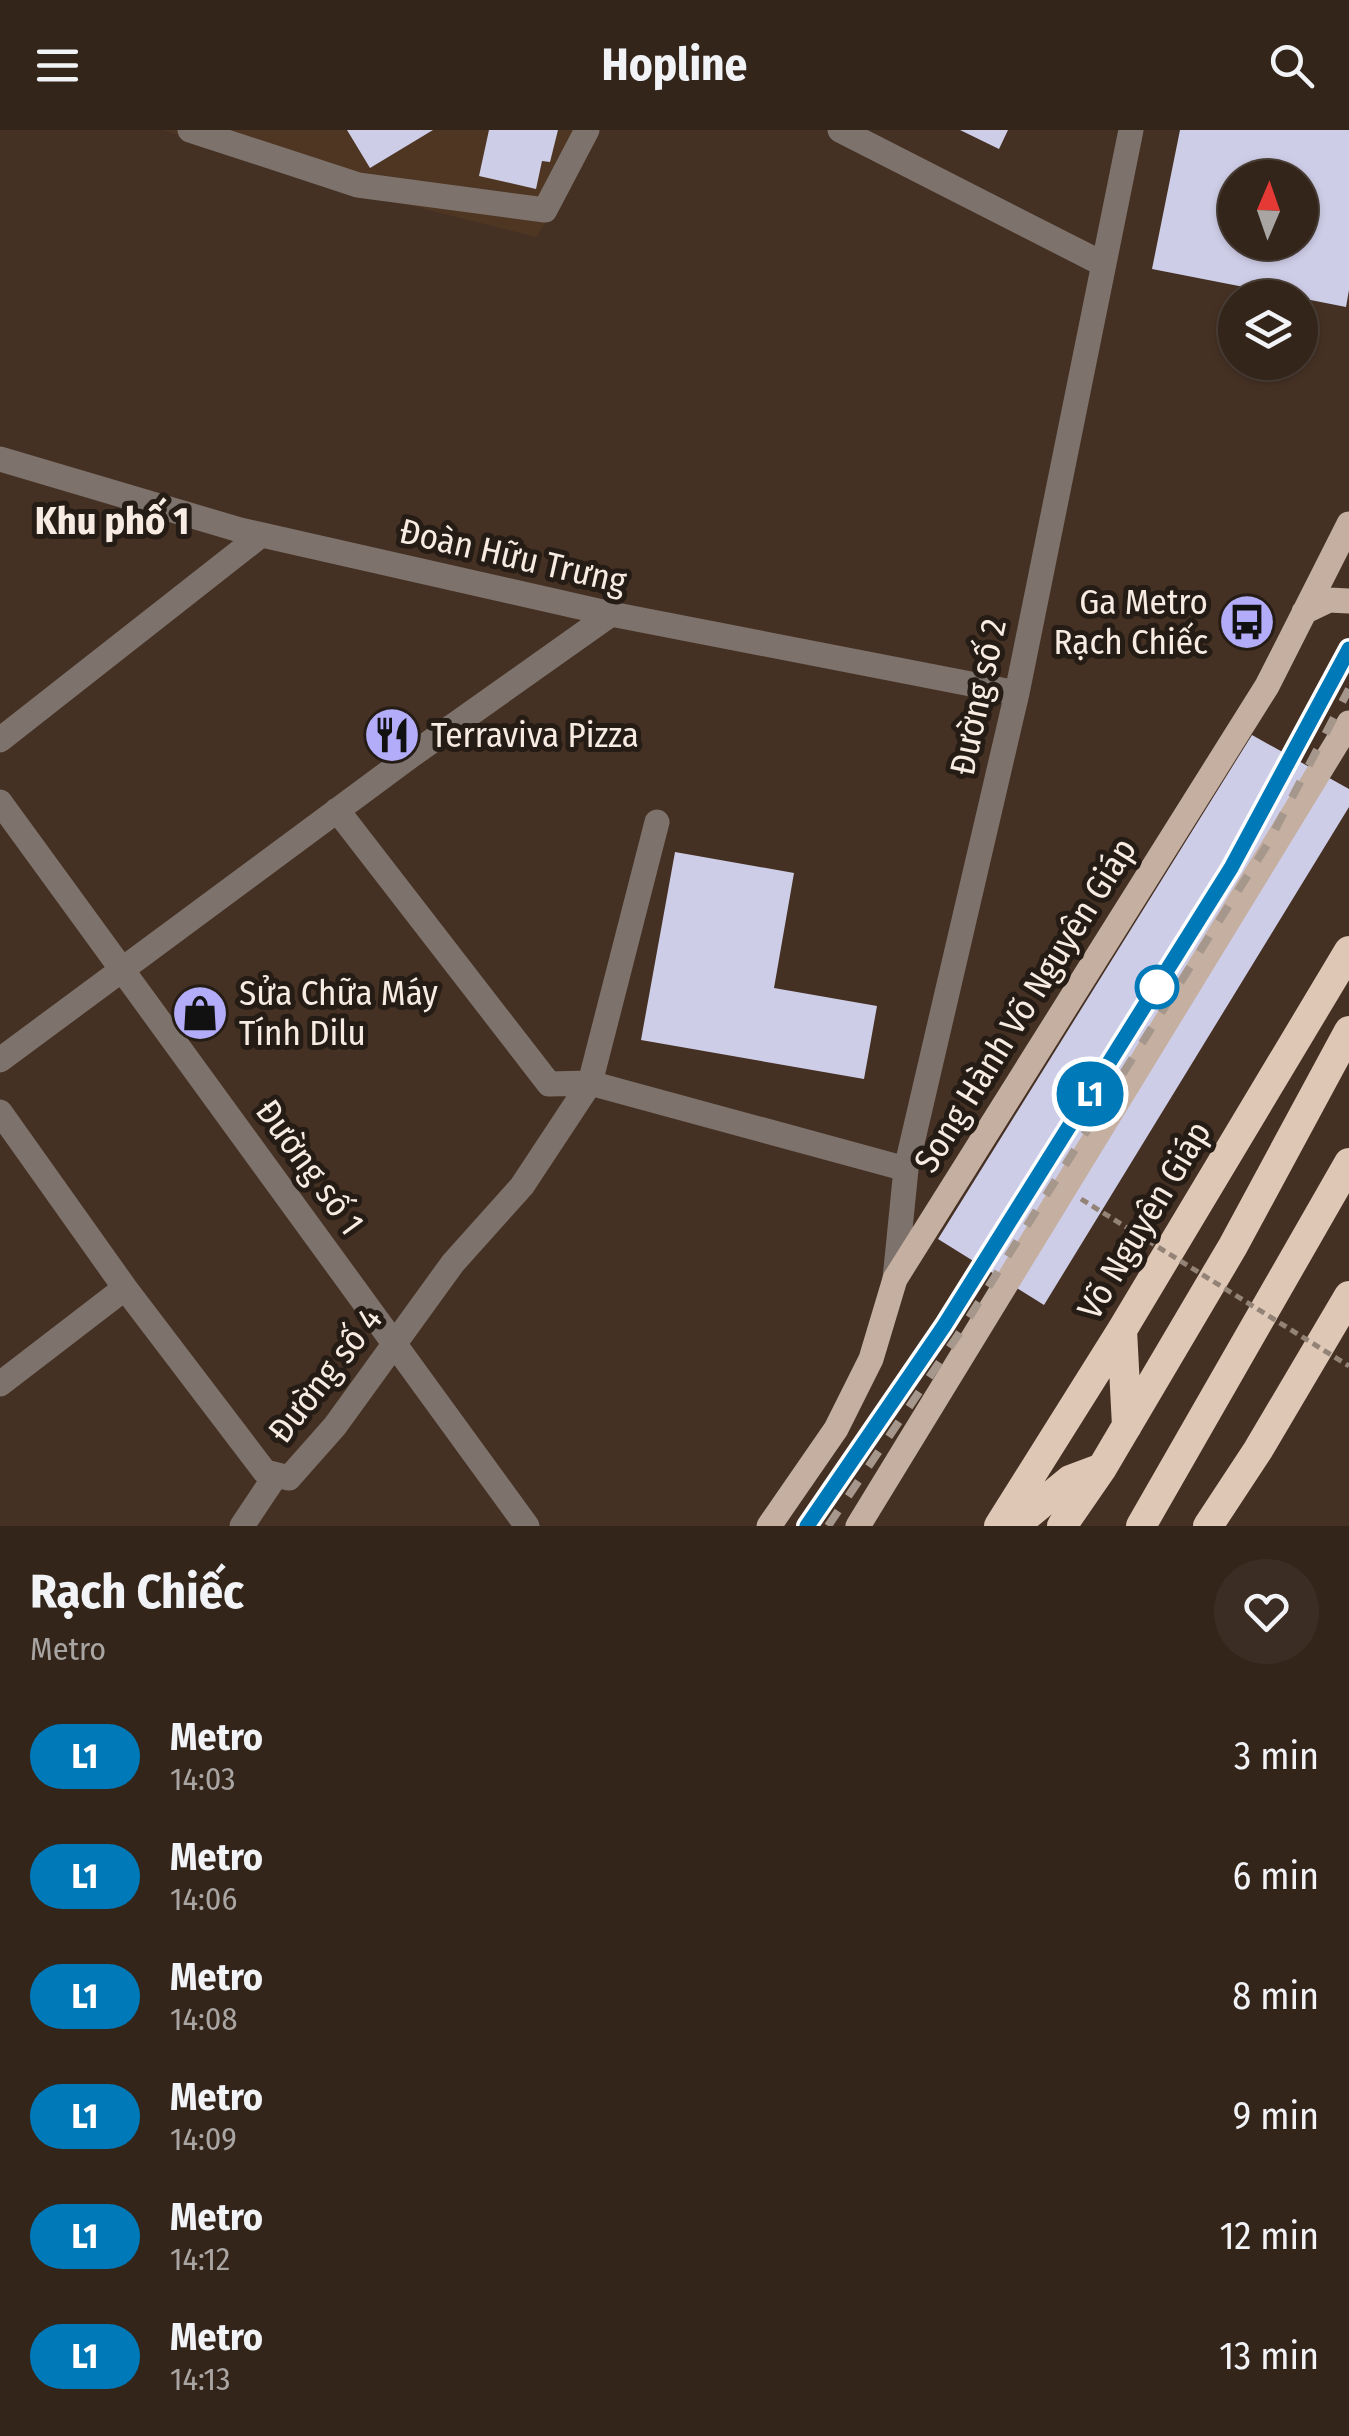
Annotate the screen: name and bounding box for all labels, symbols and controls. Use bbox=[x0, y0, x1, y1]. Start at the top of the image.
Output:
icon: menu bbox=[30, 38, 85, 93]
text: Hopline bbox=[602, 38, 747, 92]
icon: search bbox=[1264, 38, 1319, 93]
north arrow bbox=[1218, 160, 1318, 260]
map controls bbox=[1218, 160, 1318, 380]
button: layers bbox=[1218, 280, 1318, 380]
district label: Khu phố 1 bbox=[35, 497, 189, 544]
street label: Đoàn Hữu Trưng bbox=[396, 510, 631, 603]
place label: Ga Metro Rạch Chiếc bbox=[1054, 581, 1208, 663]
bus stop icon: Ga Metro Rạch Chiếc bbox=[1217, 592, 1277, 652]
street label: Đường số 2 bbox=[941, 615, 1015, 779]
restaurant icon: Terraviva Pizza bbox=[362, 705, 422, 765]
place label: Terraviva Pizza bbox=[431, 714, 639, 756]
street label: Song Hành Võ Nguyên Giáp bbox=[905, 830, 1145, 1180]
unlabelled marker bbox=[1136, 966, 1178, 1008]
place label: Sửa Chữa Máy Tính Dilu bbox=[239, 972, 438, 1054]
shop icon: Sửa Chữa Máy Tính Dilu bbox=[170, 983, 230, 1043]
line badge: L1 bbox=[1045, 1062, 1135, 1126]
text: L1 bbox=[1077, 1073, 1103, 1115]
street label: Đường số 1 bbox=[247, 1091, 373, 1243]
street label: Võ Nguyên Giáp bbox=[1068, 1113, 1220, 1327]
street label: Đường số 4 bbox=[259, 1299, 391, 1451]
button: heart bbox=[1214, 1559, 1319, 1664]
text: Rạch Chiếc bbox=[30, 1563, 244, 1621]
text: Metro bbox=[30, 1630, 106, 1668]
text: Metro bbox=[170, 1714, 263, 1760]
text: 3 min bbox=[1234, 1733, 1319, 1779]
text: L1 bbox=[72, 1735, 98, 1777]
text: 14:03 bbox=[170, 1760, 236, 1798]
text: Metro bbox=[170, 1834, 263, 1880]
text: 6 min bbox=[1232, 1853, 1319, 1899]
text: L1 bbox=[72, 1855, 98, 1897]
text: 14:06 bbox=[170, 1880, 237, 1918]
text: Metro bbox=[170, 1954, 263, 2000]
text: 8 min bbox=[1232, 1973, 1319, 2019]
text: L1 bbox=[72, 1975, 98, 2017]
text: 14:08 bbox=[170, 2000, 237, 2038]
text: Metro bbox=[170, 2074, 263, 2120]
text: 9 min bbox=[1233, 2093, 1319, 2139]
text: L1 bbox=[72, 2095, 98, 2137]
text: 14:09 bbox=[170, 2120, 237, 2158]
text: Metro bbox=[170, 2194, 263, 2240]
text: 12 min bbox=[1220, 2213, 1319, 2259]
text: L1 bbox=[72, 2215, 98, 2257]
text: 14:12 bbox=[170, 2240, 230, 2278]
text: Metro bbox=[170, 2314, 263, 2360]
text: 13 min bbox=[1219, 2333, 1319, 2379]
text: L1 bbox=[72, 2335, 98, 2377]
text: 14:13 bbox=[170, 2360, 230, 2398]

